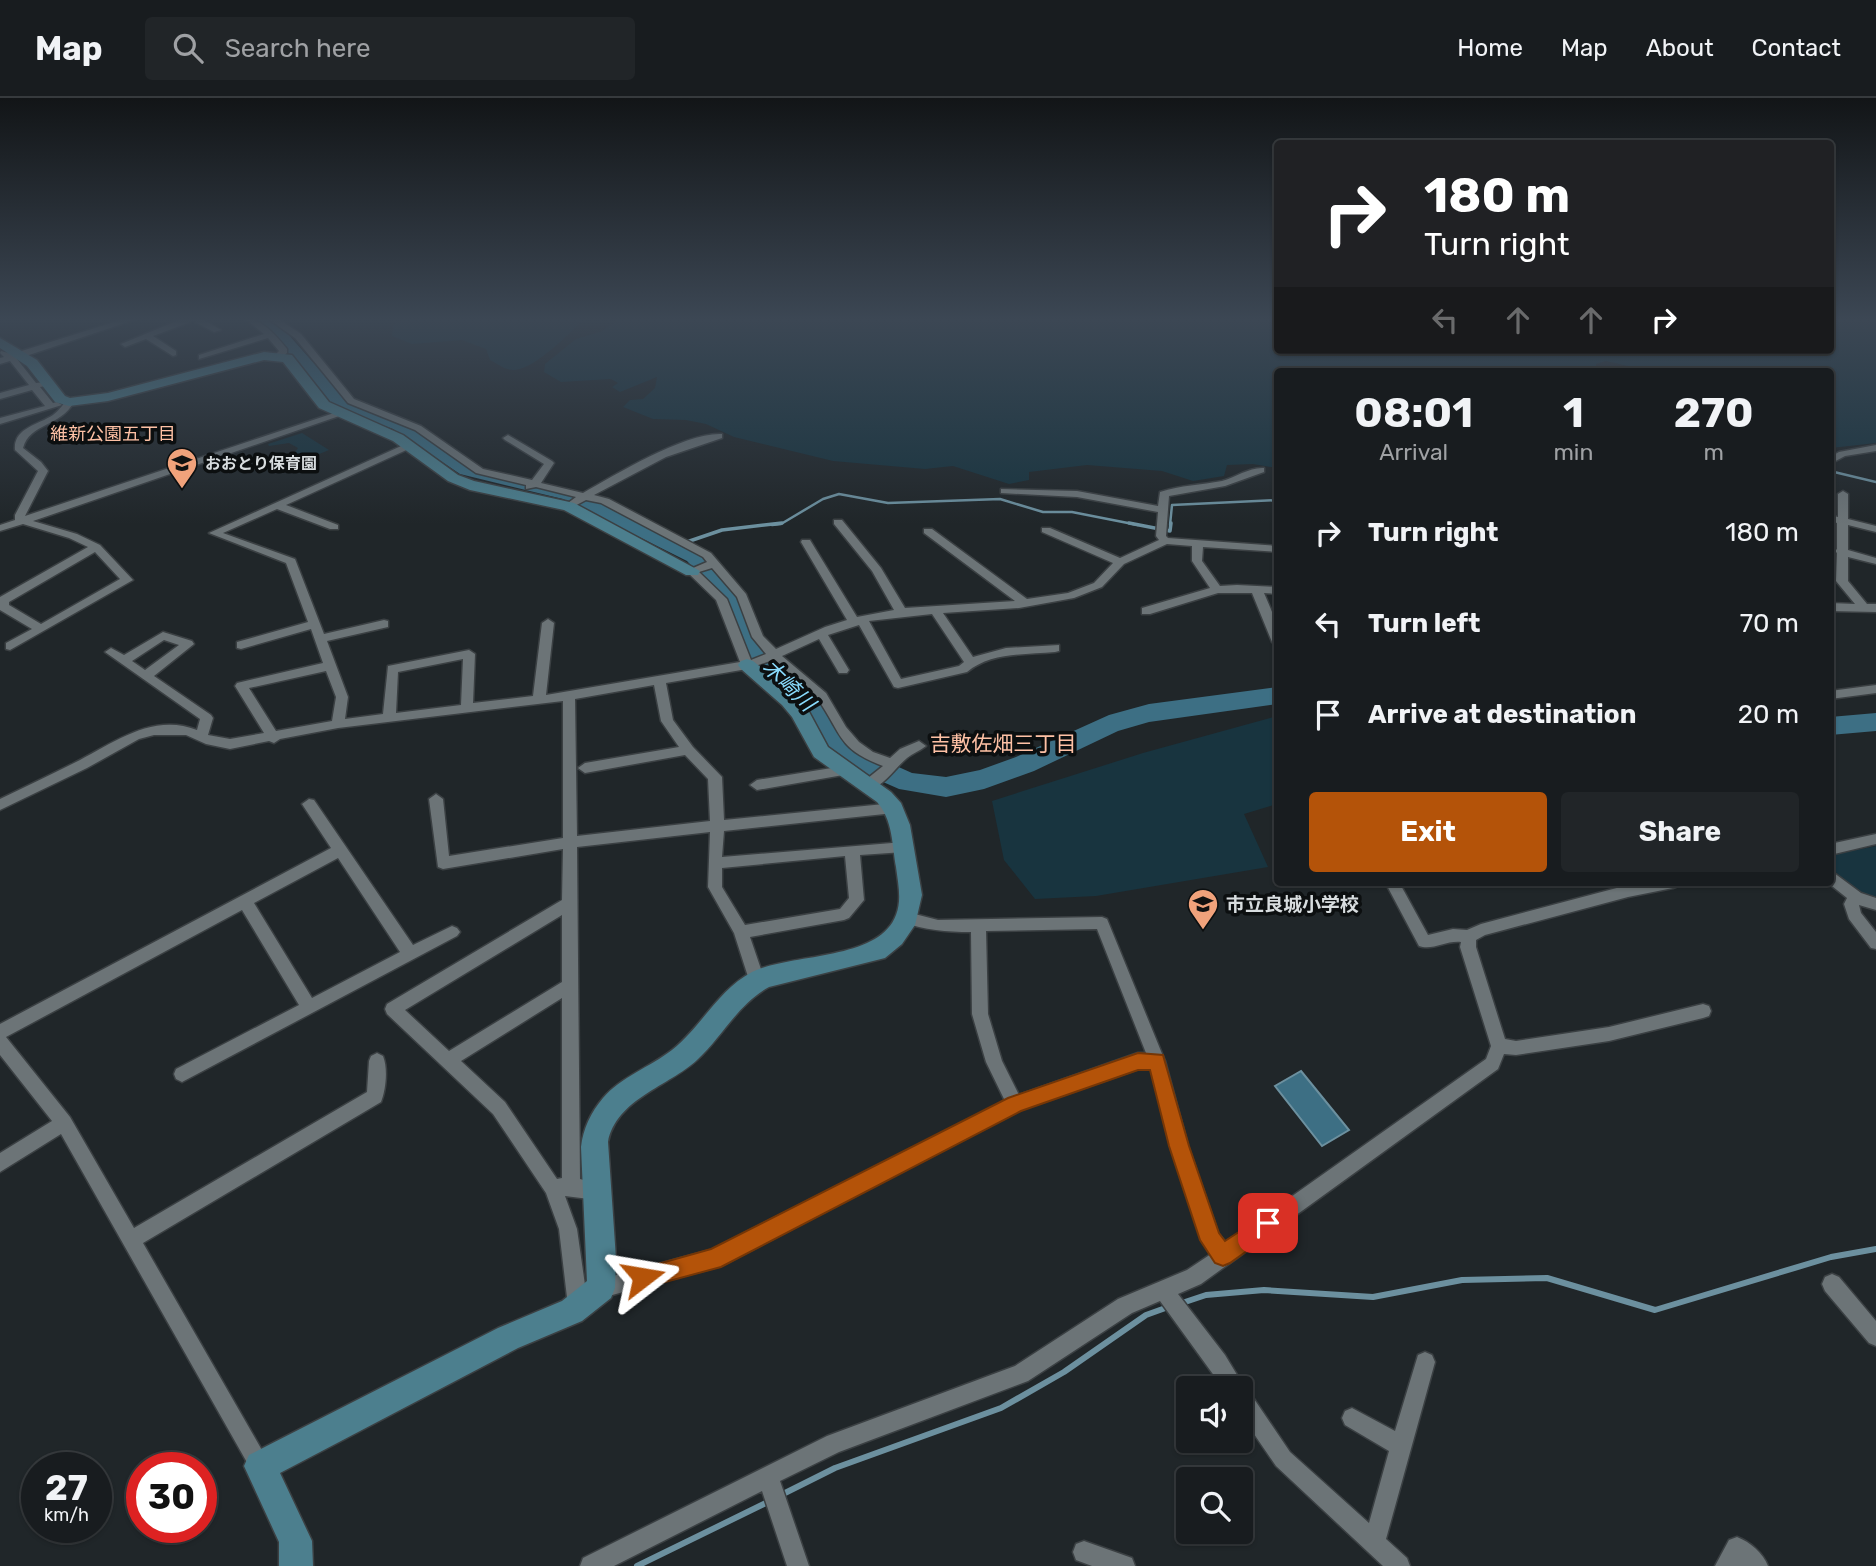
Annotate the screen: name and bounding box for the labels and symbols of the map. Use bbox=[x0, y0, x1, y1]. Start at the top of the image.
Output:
district label: 維新公園五丁目 bbox=[50, 423, 176, 445]
school or university icon: おおとり保育園 bbox=[165, 446, 199, 490]
place label: おおとり保育園 bbox=[205, 454, 317, 473]
water label: 木崎川 bbox=[758, 654, 822, 717]
district label: 吉敷佐畑三丁目 bbox=[930, 731, 1077, 756]
school or university icon: 市立良城小学校 bbox=[1186, 887, 1220, 931]
place label: 市立良城小学校 bbox=[1226, 893, 1359, 916]
pin bbox=[1238, 1193, 1298, 1253]
position arrow bbox=[606, 1240, 680, 1314]
speed limit sign: 30 bbox=[126, 1452, 217, 1543]

